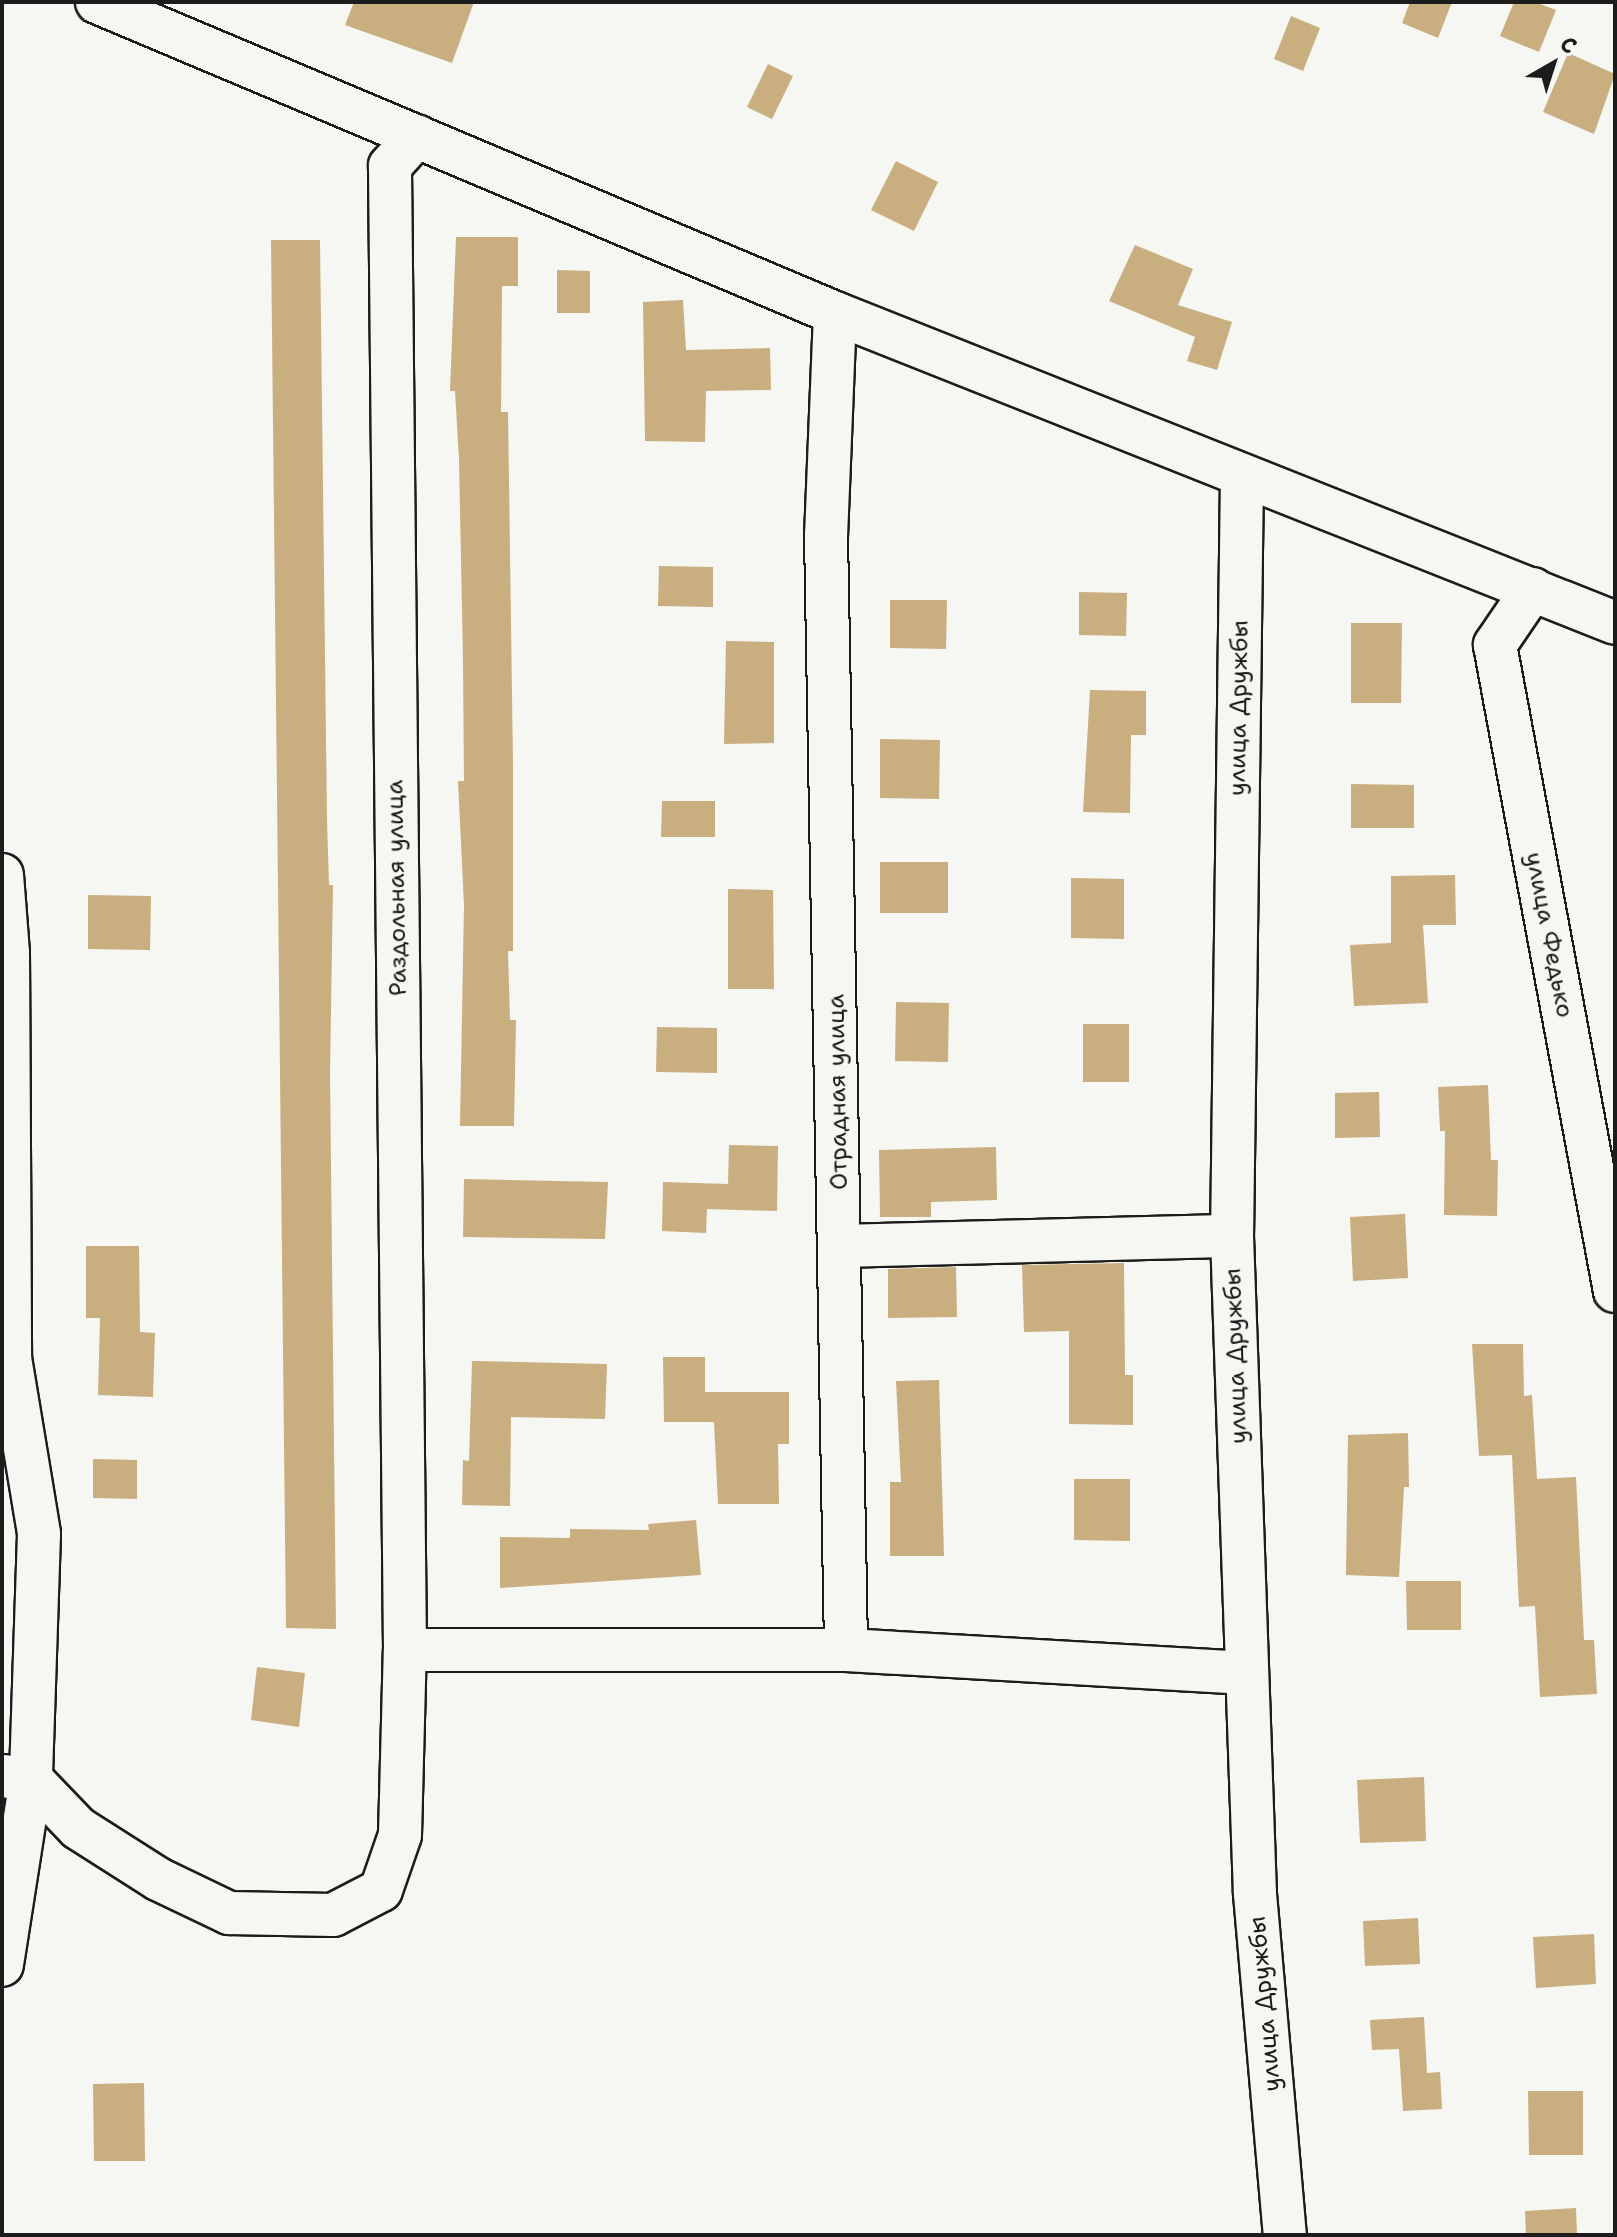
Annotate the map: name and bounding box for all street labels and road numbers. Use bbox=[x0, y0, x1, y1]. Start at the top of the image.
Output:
street label: улица Дружбы bbox=[1223, 620, 1255, 796]
street label: Раздольная улица bbox=[381, 780, 413, 996]
street label: улица Федько bbox=[1519, 850, 1579, 1020]
street label: Отрадная улица bbox=[822, 994, 854, 1190]
street label: улица Дружбы bbox=[1219, 1268, 1253, 1444]
street label: улица Дружбы bbox=[1243, 1915, 1287, 2093]

